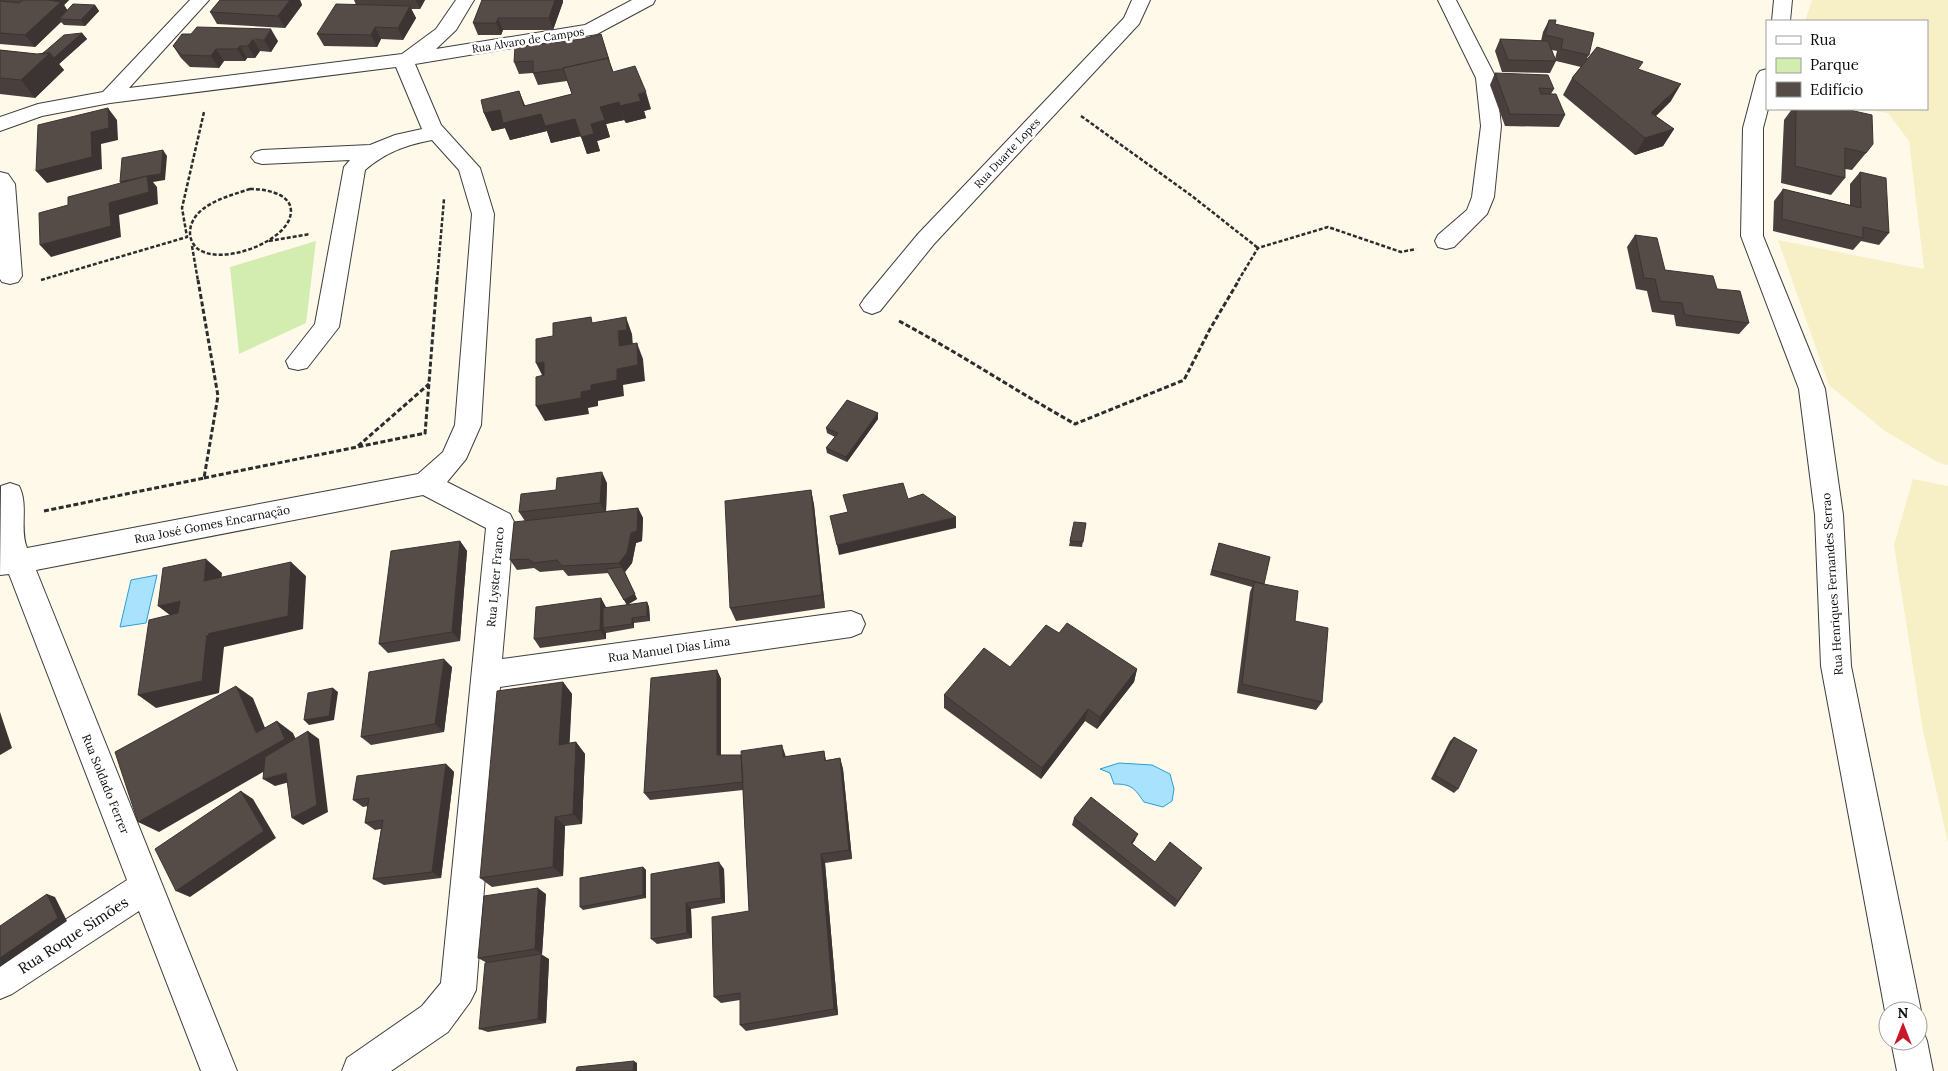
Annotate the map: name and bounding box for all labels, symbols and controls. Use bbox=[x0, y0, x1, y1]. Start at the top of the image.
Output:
legend bbox=[1766, 20, 1928, 110]
street label: Rua Alvaro de Campos bbox=[471, 24, 585, 56]
text: Rua bbox=[1810, 30, 1836, 49]
text: Parque bbox=[1810, 55, 1859, 74]
text: Edifício bbox=[1810, 80, 1863, 99]
street label: Rua Duarte Lopes bbox=[971, 115, 1043, 191]
street label: Rua Henriques Fernandes Serrao bbox=[1818, 492, 1846, 676]
street label: Rua José Gomes Encarnação bbox=[133, 502, 291, 546]
street label: Rua Lyster Franco bbox=[483, 526, 507, 628]
street label: Rua Manuel Dias Lima bbox=[607, 633, 731, 665]
street label: Rua Soldado Ferrer bbox=[79, 732, 133, 837]
street label: Rua Roque Simões bbox=[14, 892, 132, 978]
north arrow bbox=[1878, 1001, 1928, 1051]
text: N bbox=[1898, 1004, 1909, 1022]

